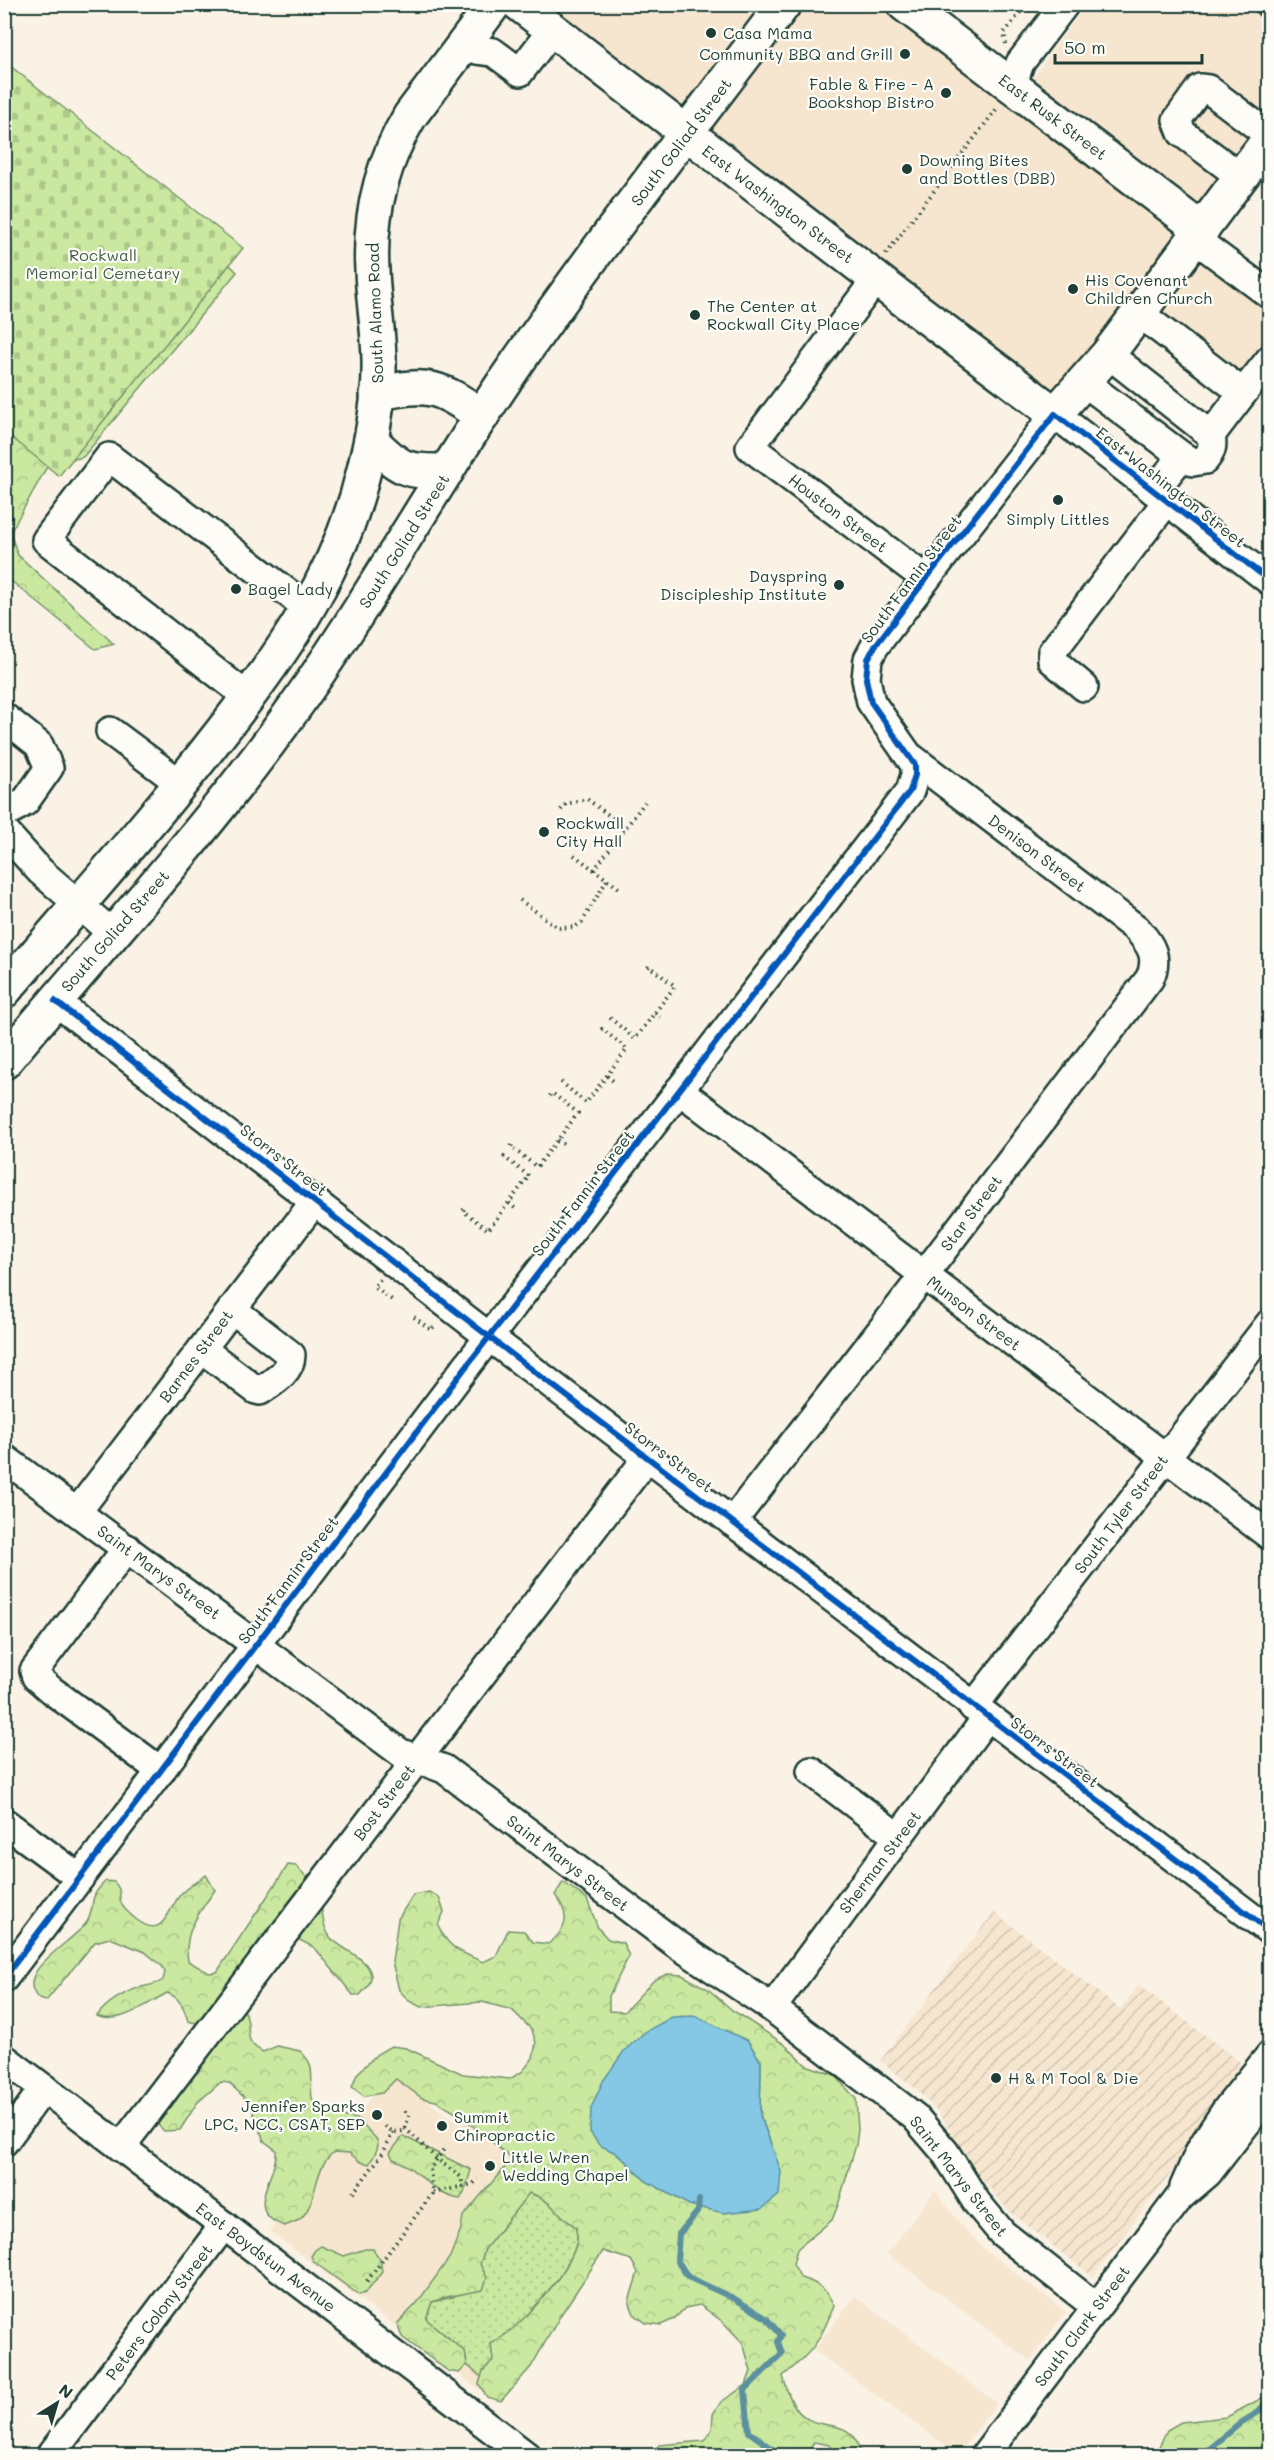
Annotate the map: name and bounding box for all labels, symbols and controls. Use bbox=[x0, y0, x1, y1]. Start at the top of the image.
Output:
place label: Casa Mama bbox=[723, 22, 813, 43]
marker: Casa Mama bbox=[704, 26, 718, 40]
scale bar bbox=[1055, 27, 1202, 65]
text: 50 m bbox=[1064, 35, 1106, 59]
place label: Community BBQ and Grill bbox=[699, 43, 893, 64]
marker: Community BBQ and Grill bbox=[898, 47, 912, 61]
street label: East Rusk Street bbox=[995, 69, 1112, 164]
place label: Fable & Fire - A Bookshop Bistro bbox=[808, 73, 934, 112]
street label: South Goliad Street bbox=[626, 74, 736, 210]
marker: Fable & Fire - A Bookshop Bistro bbox=[939, 86, 953, 100]
street label: East Washington Street bbox=[698, 140, 858, 267]
place label: Downing Bites and Bottles (DBB) bbox=[919, 149, 1055, 188]
marker: Downing Bites and Bottles (DBB) bbox=[900, 162, 914, 176]
street label: South Alamo Road bbox=[362, 242, 387, 384]
park label: Rockwall Memorial Cemetary bbox=[26, 244, 180, 283]
place label: His Covenant Children Church bbox=[1085, 269, 1212, 308]
marker: His Covenant Children Church bbox=[1066, 282, 1080, 296]
place label: The Center at Rockwall City Place bbox=[707, 295, 860, 334]
marker: The Center at Rockwall City Place bbox=[688, 308, 702, 322]
street label: East Washington Street bbox=[1092, 422, 1250, 552]
street label: Houston Street bbox=[785, 468, 892, 557]
street label: South Goliad Street bbox=[354, 470, 454, 612]
marker: Simply Littles bbox=[1051, 493, 1065, 507]
place label: Simply Littles bbox=[1006, 508, 1110, 529]
street label: South Fannin Street bbox=[856, 511, 966, 647]
place label: Dayspring Discipleship Institute bbox=[660, 565, 827, 604]
place label: Bagel Lady bbox=[248, 578, 333, 599]
marker: Dayspring Discipleship Institute bbox=[832, 578, 846, 592]
marker: Bagel Lady bbox=[229, 582, 243, 596]
street label: Denison Street bbox=[984, 809, 1090, 896]
place label: Rockwall City Hall bbox=[556, 812, 624, 851]
marker: Rockwall City Hall bbox=[537, 825, 551, 839]
street label: South Goliad Street bbox=[56, 865, 173, 996]
street label: Storrs Street bbox=[236, 1119, 332, 1200]
street label: South Fannin Street bbox=[527, 1125, 639, 1260]
street label: Star Street bbox=[935, 1170, 1006, 1255]
street label: Munson Street bbox=[923, 1270, 1026, 1355]
street label: Barnes Street bbox=[154, 1305, 237, 1406]
street label: Storrs Street bbox=[621, 1416, 718, 1497]
street label: South Tyler Street bbox=[1069, 1450, 1172, 1577]
street label: South Fannin Street bbox=[233, 1512, 343, 1648]
street label: Saint Marys Street bbox=[93, 1520, 225, 1624]
street label: Storrs Street bbox=[1007, 1711, 1104, 1792]
street label: Bost Street bbox=[348, 1759, 419, 1844]
street label: Sherman Street bbox=[834, 1806, 925, 1917]
street label: Saint Marys Street bbox=[503, 1810, 634, 1915]
place label: H & M Tool & Die bbox=[1008, 2067, 1139, 2088]
marker: H & M Tool & Die bbox=[989, 2071, 1003, 2085]
place label: Jennifer Sparks LPC, NCC, CSAT, SEP bbox=[204, 2095, 365, 2134]
place label: Summit Chiropractic bbox=[454, 2106, 556, 2145]
marker: Jennifer Sparks LPC, NCC, CSAT, SEP bbox=[370, 2108, 384, 2122]
street label: Saint Marys Street bbox=[906, 2111, 1013, 2240]
marker: Summit Chiropractic bbox=[435, 2119, 449, 2133]
place label: Little Wren Wedding Chapel bbox=[502, 2146, 629, 2185]
marker: Little Wren Wedding Chapel bbox=[483, 2159, 497, 2173]
street label: East Boydstun Avenue bbox=[192, 2197, 340, 2316]
street label: Peters Colony Street bbox=[100, 2239, 217, 2384]
street label: South Clark Street bbox=[1029, 2261, 1134, 2390]
north arrow bbox=[27, 2373, 87, 2433]
text: N bbox=[55, 2379, 78, 2403]

